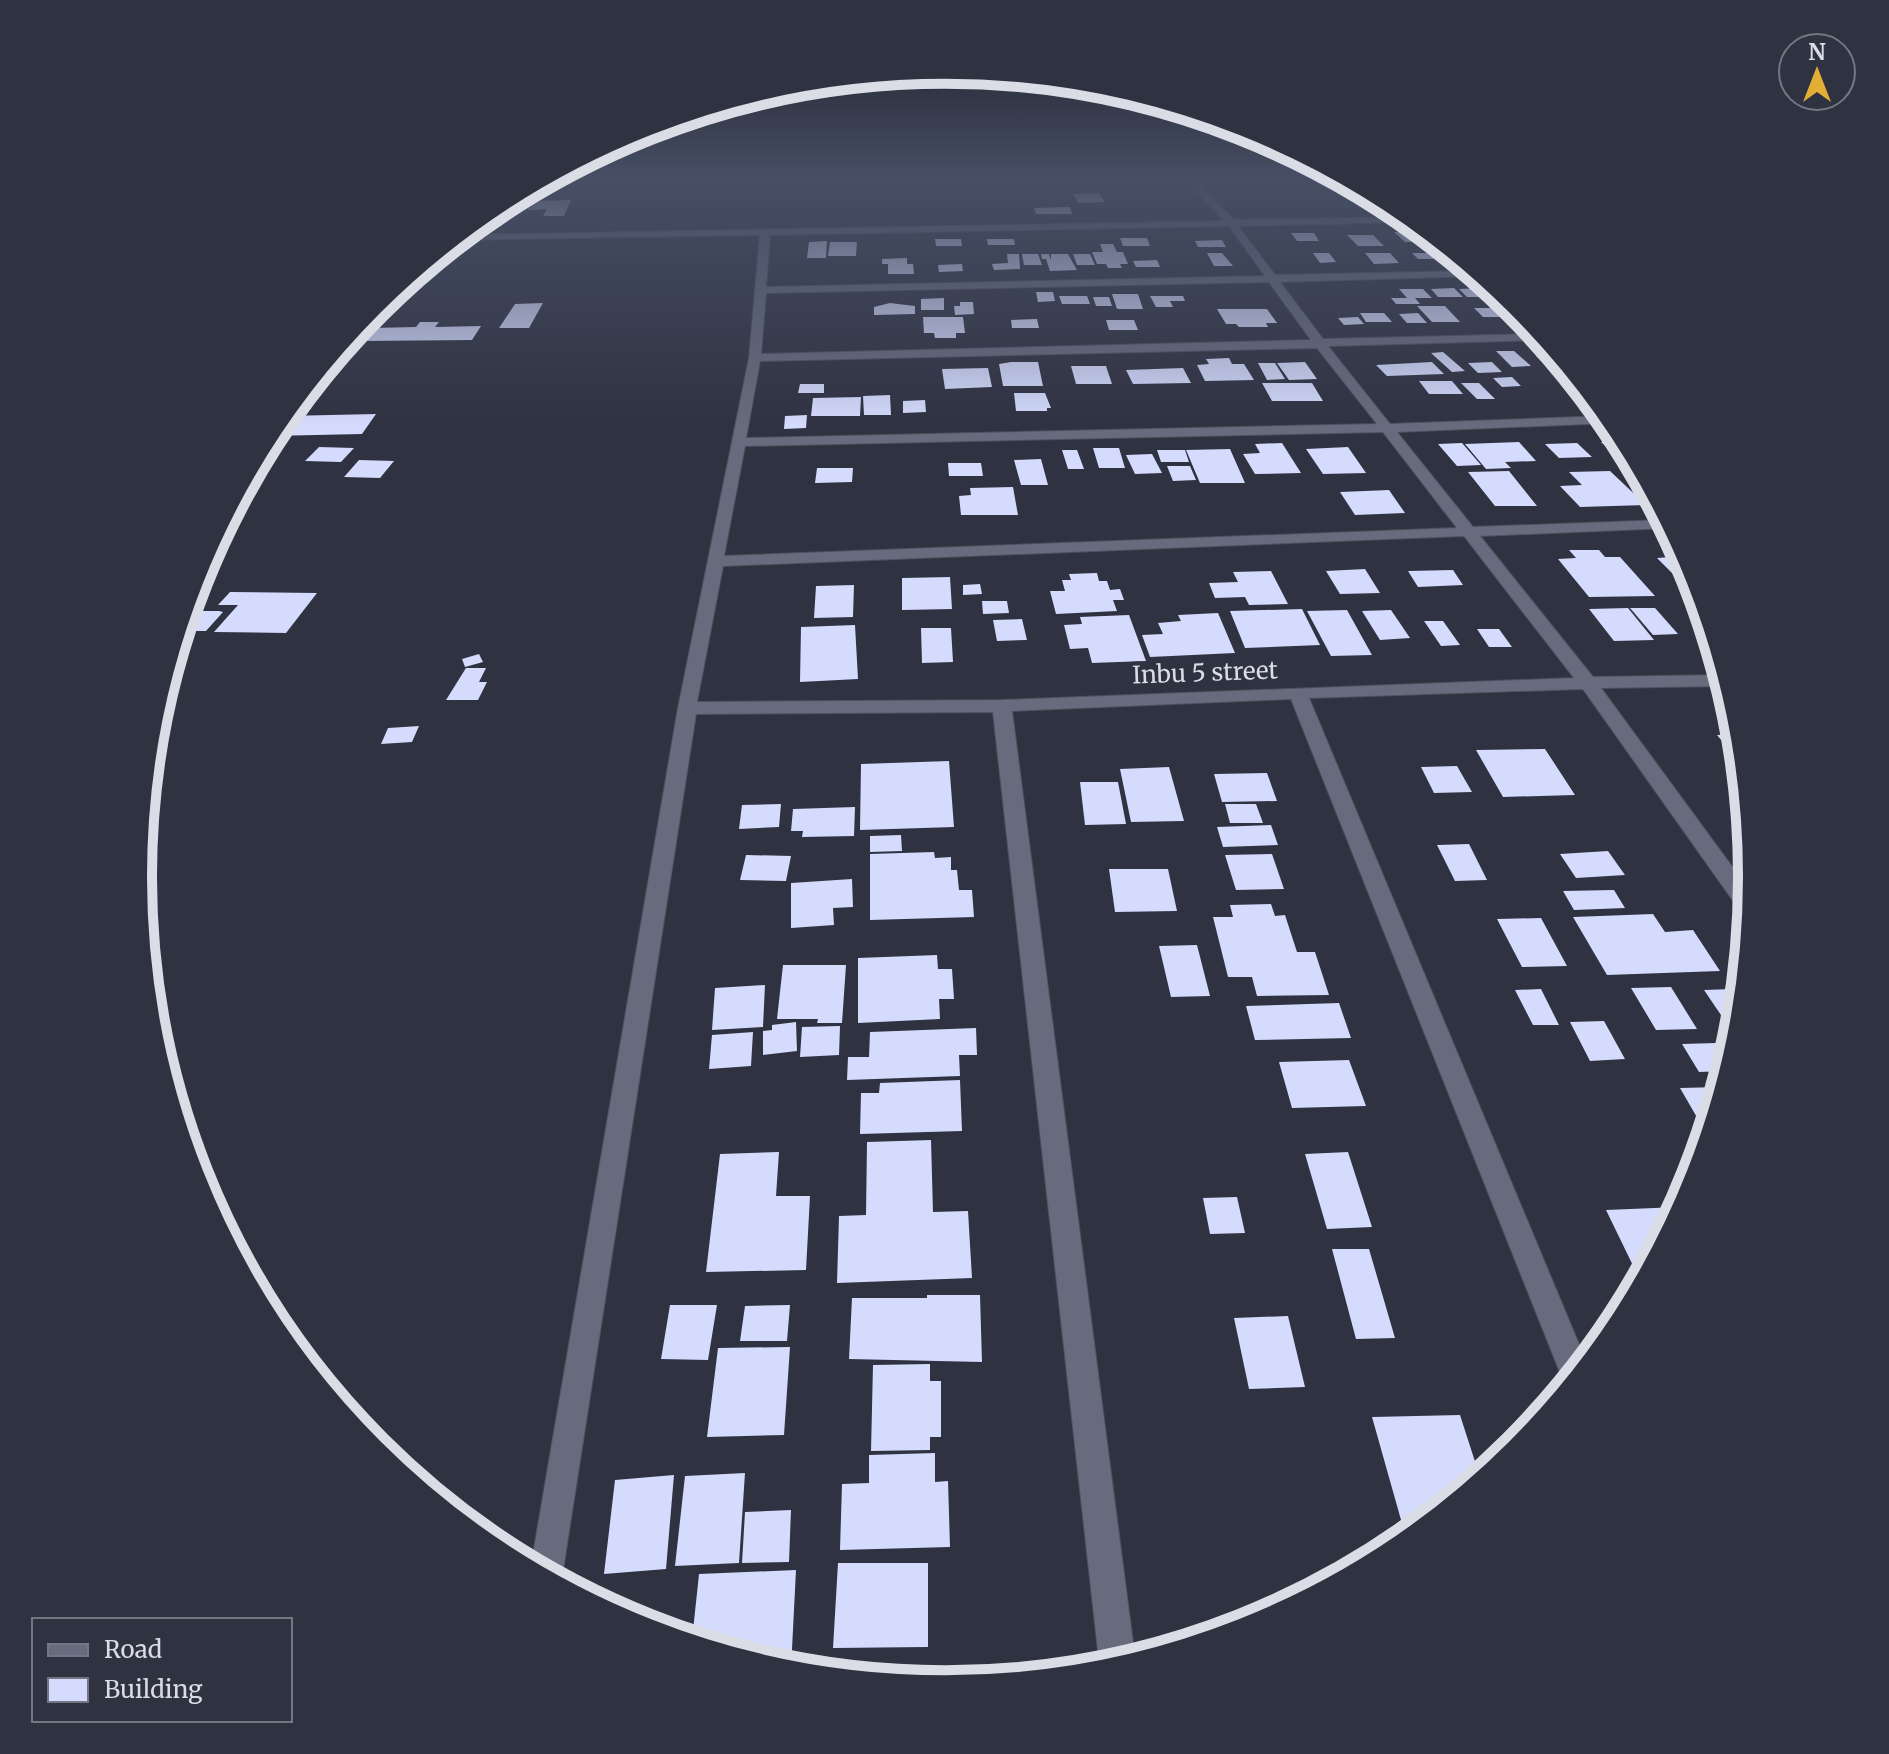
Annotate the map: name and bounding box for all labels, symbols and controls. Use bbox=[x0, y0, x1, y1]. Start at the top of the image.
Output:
north arrow bbox=[1777, 32, 1857, 112]
text: N bbox=[1808, 38, 1826, 66]
street label: Inbu 5 street bbox=[1132, 654, 1279, 691]
legend bbox=[32, 1618, 292, 1722]
text: Road bbox=[104, 1634, 162, 1665]
text: Building bbox=[104, 1674, 203, 1705]

